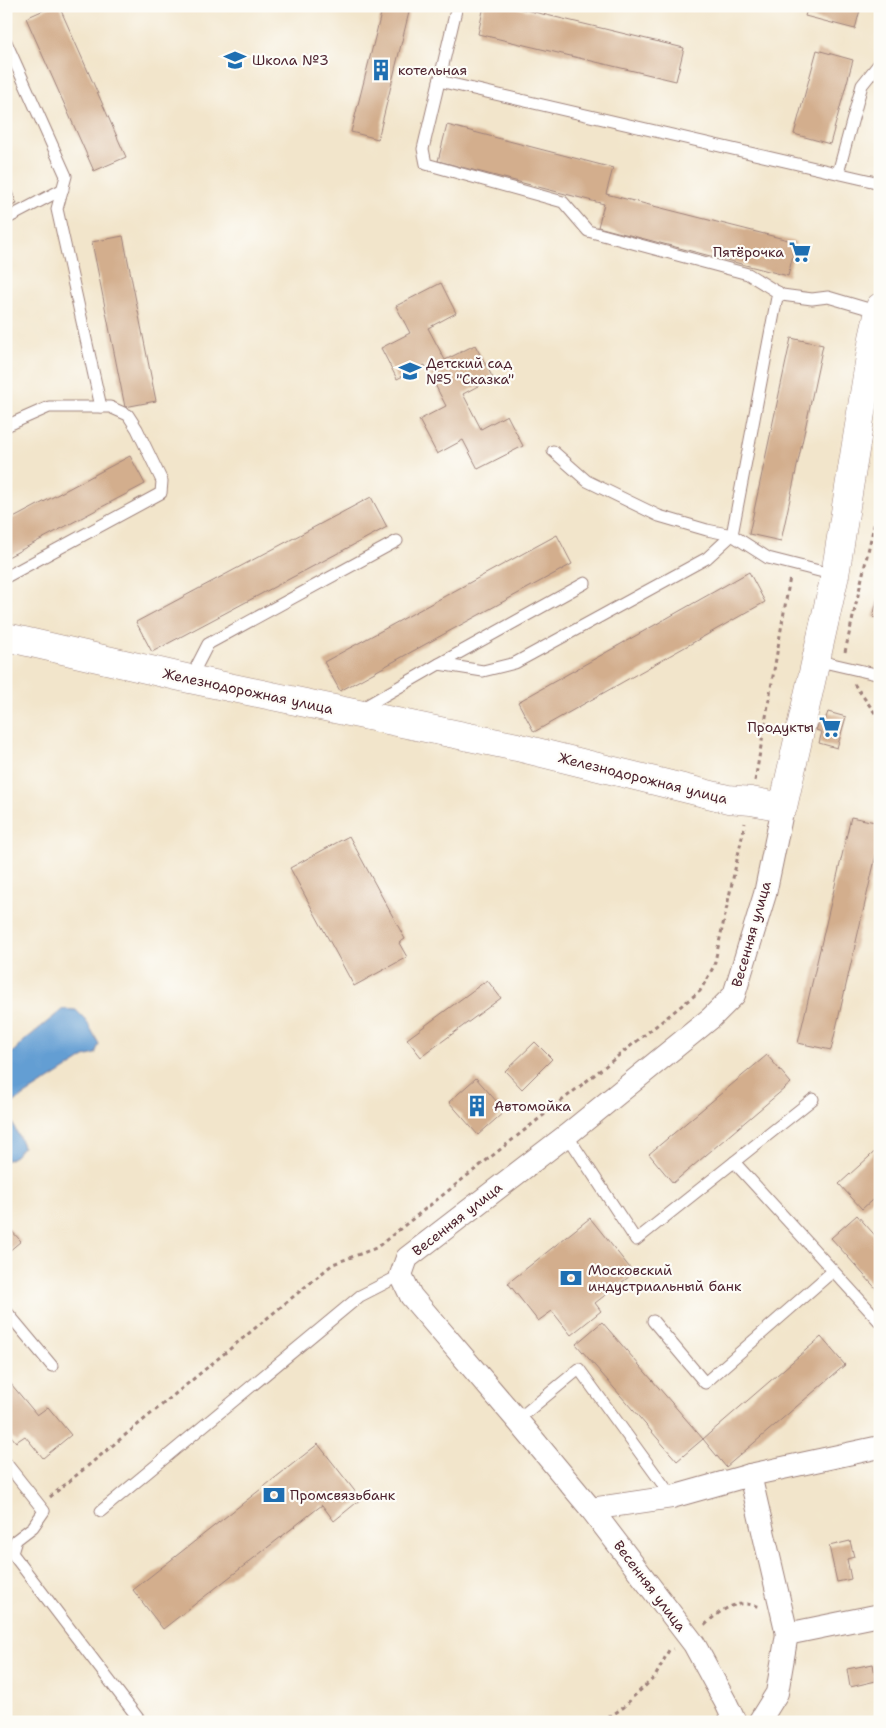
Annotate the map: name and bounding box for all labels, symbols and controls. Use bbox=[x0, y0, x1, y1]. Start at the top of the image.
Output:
school or university icon: Школа №3 bbox=[222, 47, 248, 73]
place label: Школа №3 bbox=[252, 51, 329, 69]
building icon: котельная bbox=[368, 57, 394, 83]
place label: котельная bbox=[398, 61, 467, 79]
supermarket icon: Пятёрочка bbox=[787, 239, 813, 265]
place label: Пятёрочка bbox=[713, 243, 784, 261]
place label: Детский сад №5 "Сказка" bbox=[426, 354, 514, 388]
school or university icon: Детский сад №5 "Сказка" bbox=[397, 358, 423, 384]
street label: Железнодорожная улица bbox=[161, 664, 335, 718]
supermarket icon: Продукты bbox=[817, 714, 843, 740]
place label: Продукты bbox=[747, 718, 814, 736]
street label: Железнодорожная улица bbox=[556, 748, 730, 808]
street label: Весенняя улица bbox=[727, 879, 775, 989]
building icon: Автомойка bbox=[464, 1093, 490, 1119]
place label: Автомойка bbox=[494, 1097, 571, 1115]
street label: Весенняя улица bbox=[408, 1178, 506, 1260]
place label: Московский индустриальный банк bbox=[588, 1261, 742, 1295]
bank icon: Московский индустриальный банк bbox=[558, 1265, 584, 1291]
bank icon: Промсвязьбанк bbox=[261, 1482, 287, 1508]
place label: Промсвязьбанк bbox=[290, 1486, 396, 1504]
street label: Весенняя улица bbox=[610, 1537, 690, 1635]

